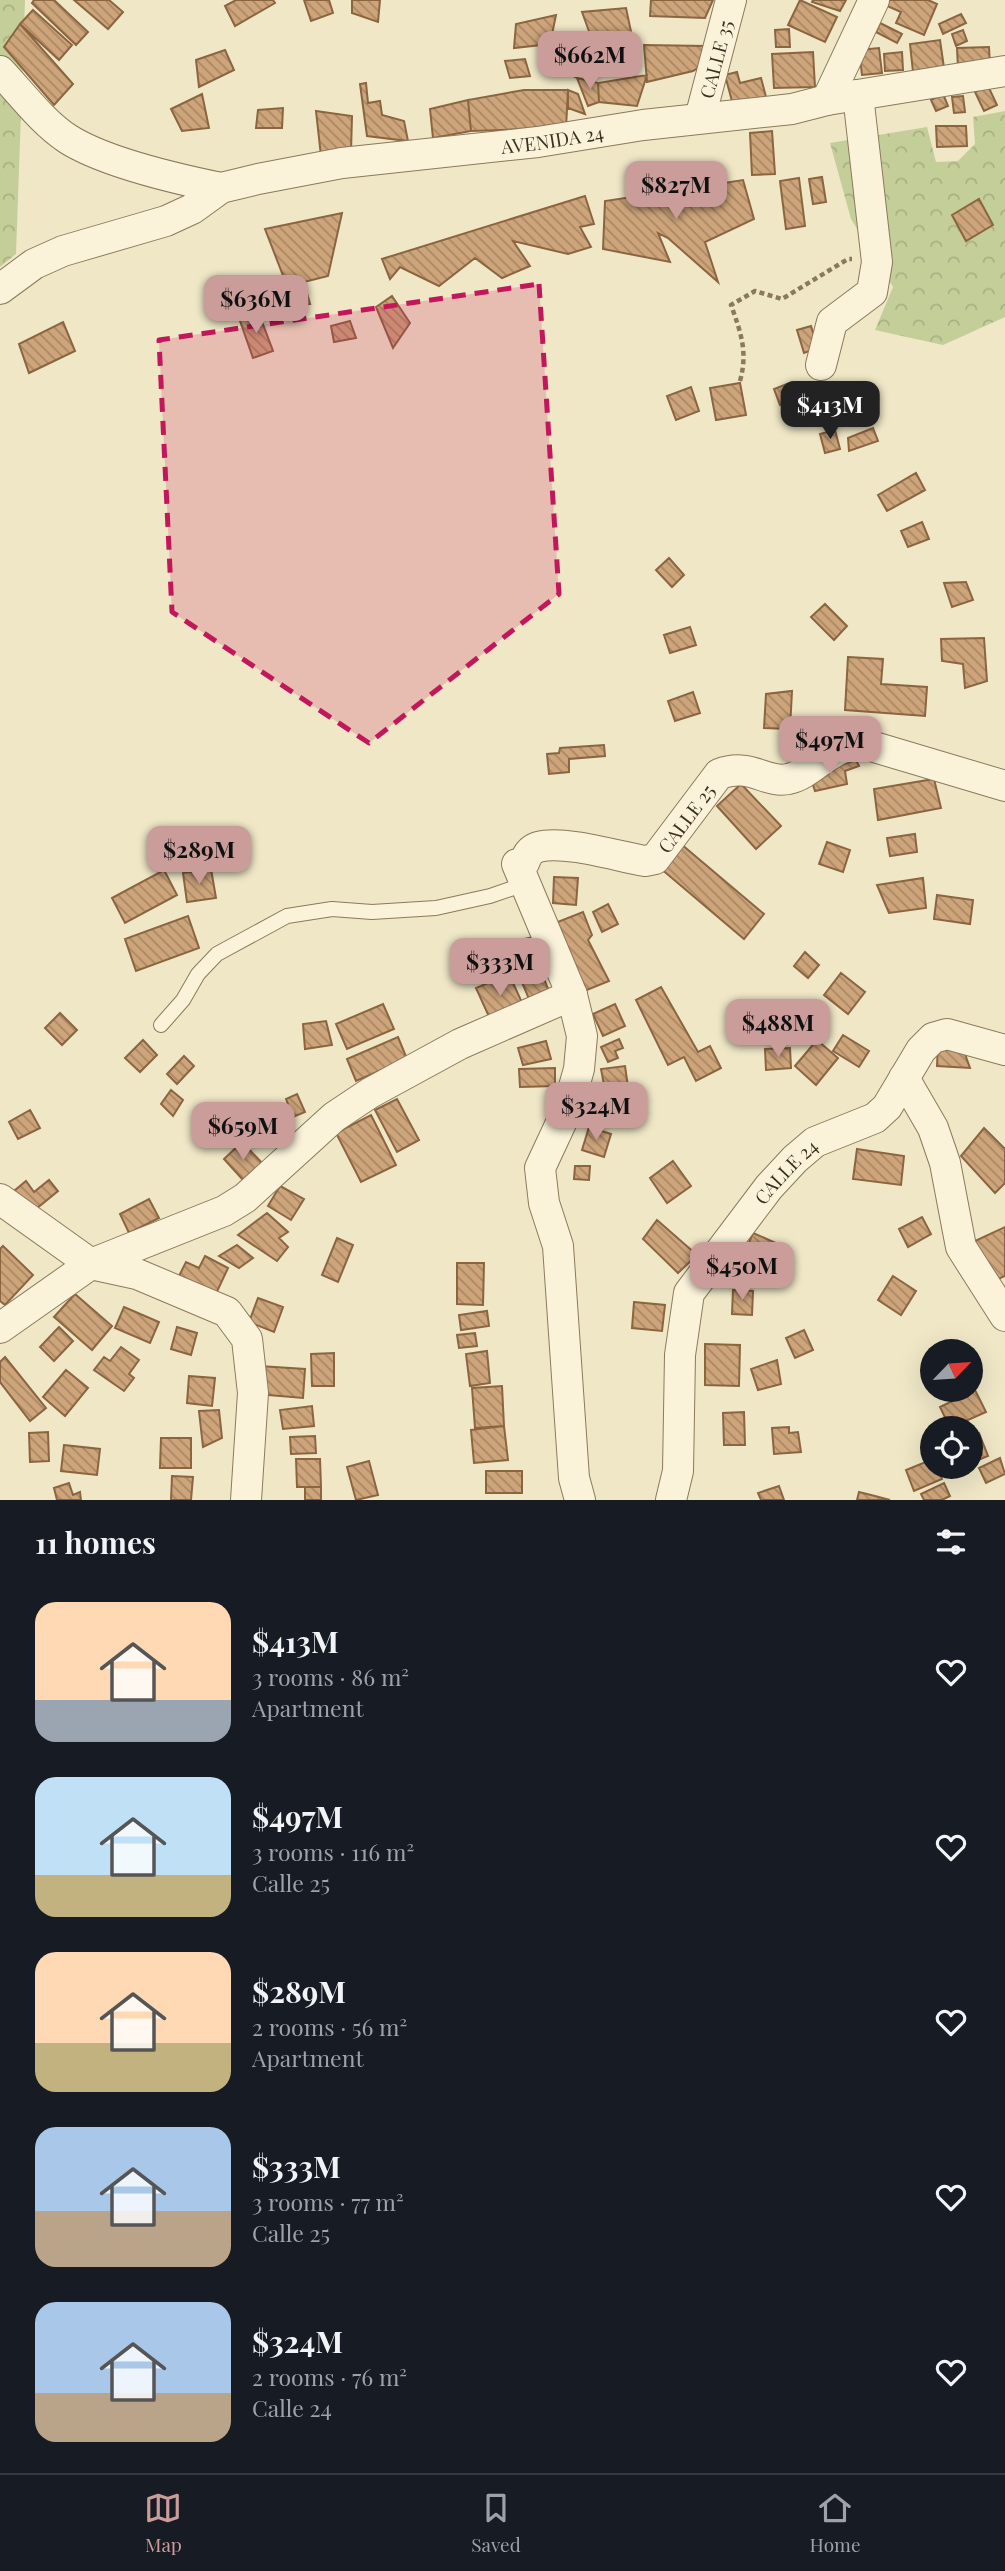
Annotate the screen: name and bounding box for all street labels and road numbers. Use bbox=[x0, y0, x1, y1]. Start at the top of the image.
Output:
street label: CALLE 35 bbox=[693, 17, 738, 101]
street label: AVENIDA 24 bbox=[499, 119, 605, 159]
street label: CALLE 25 bbox=[651, 778, 720, 858]
street label: CALLE 24 bbox=[748, 1133, 823, 1209]

